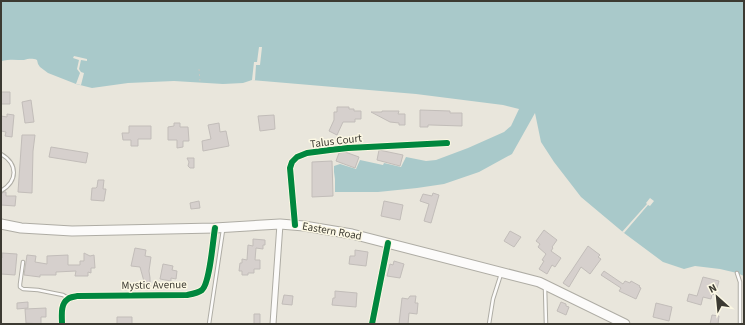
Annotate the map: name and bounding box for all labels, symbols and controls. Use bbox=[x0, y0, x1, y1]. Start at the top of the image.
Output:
street label: Talus Court bbox=[309, 130, 363, 152]
street label: Eastern Road bbox=[301, 218, 363, 244]
street label: Mystic Avenue bbox=[121, 277, 187, 293]
north arrow bbox=[697, 277, 737, 317]
text: N bbox=[706, 280, 719, 297]

